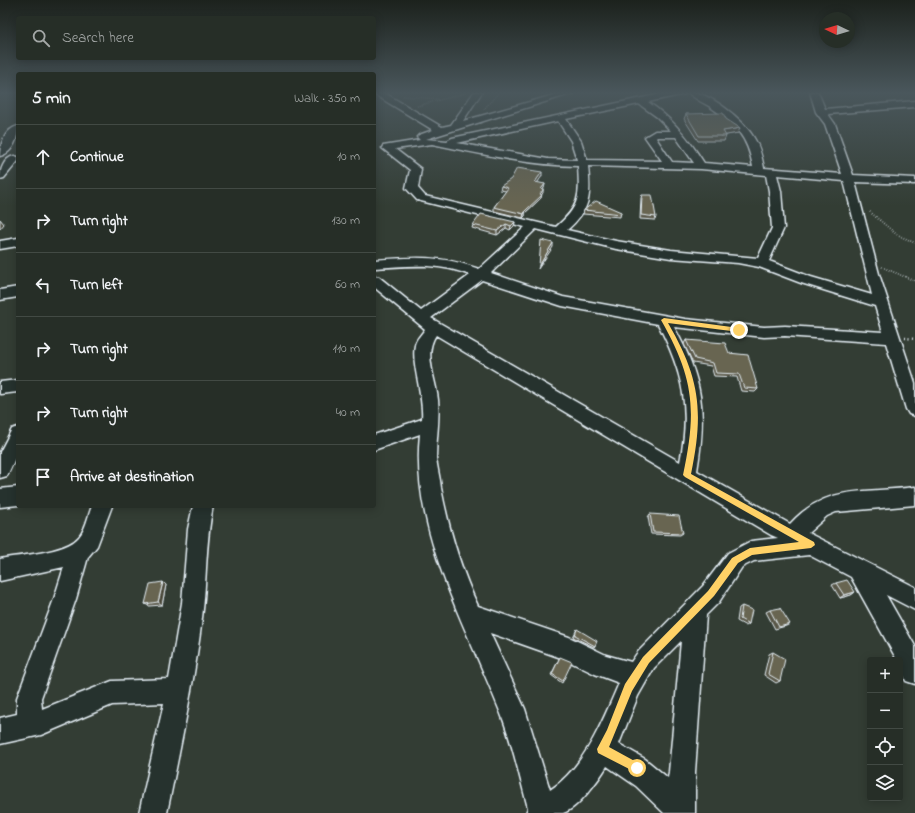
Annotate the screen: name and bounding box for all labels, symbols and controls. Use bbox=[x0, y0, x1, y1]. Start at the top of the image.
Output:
north arrow bbox=[819, 12, 855, 48]
search box bbox=[16, 16, 376, 60]
icon: search bbox=[30, 27, 52, 49]
text: Search here bbox=[62, 27, 134, 49]
text: 5 min bbox=[32, 86, 71, 111]
text: Walk · 350 m bbox=[294, 89, 360, 108]
icon: ahead bbox=[32, 146, 54, 168]
text: Continue bbox=[70, 146, 124, 168]
text: 10 m bbox=[337, 147, 360, 166]
icon: right bbox=[32, 210, 54, 232]
text: Turn right bbox=[70, 210, 128, 232]
text: 130 m bbox=[332, 211, 360, 230]
icon: left bbox=[32, 274, 54, 296]
text: Turn left bbox=[70, 274, 123, 296]
text: 60 m bbox=[335, 275, 360, 294]
route end bbox=[730, 321, 748, 339]
icon: right bbox=[32, 338, 54, 360]
text: Turn right bbox=[70, 338, 128, 360]
text: 110 m bbox=[333, 339, 360, 358]
icon: right bbox=[32, 402, 54, 424]
text: Turn right bbox=[70, 402, 128, 424]
text: 40 m bbox=[336, 403, 360, 422]
icon: arrive bbox=[32, 466, 54, 488]
text: Arrive at destination bbox=[70, 466, 194, 488]
map controls bbox=[867, 657, 903, 801]
button: + bbox=[867, 657, 903, 693]
button: − bbox=[867, 693, 903, 729]
button: locate bbox=[867, 729, 903, 765]
route start bbox=[628, 759, 646, 777]
button: layers bbox=[867, 765, 903, 801]

